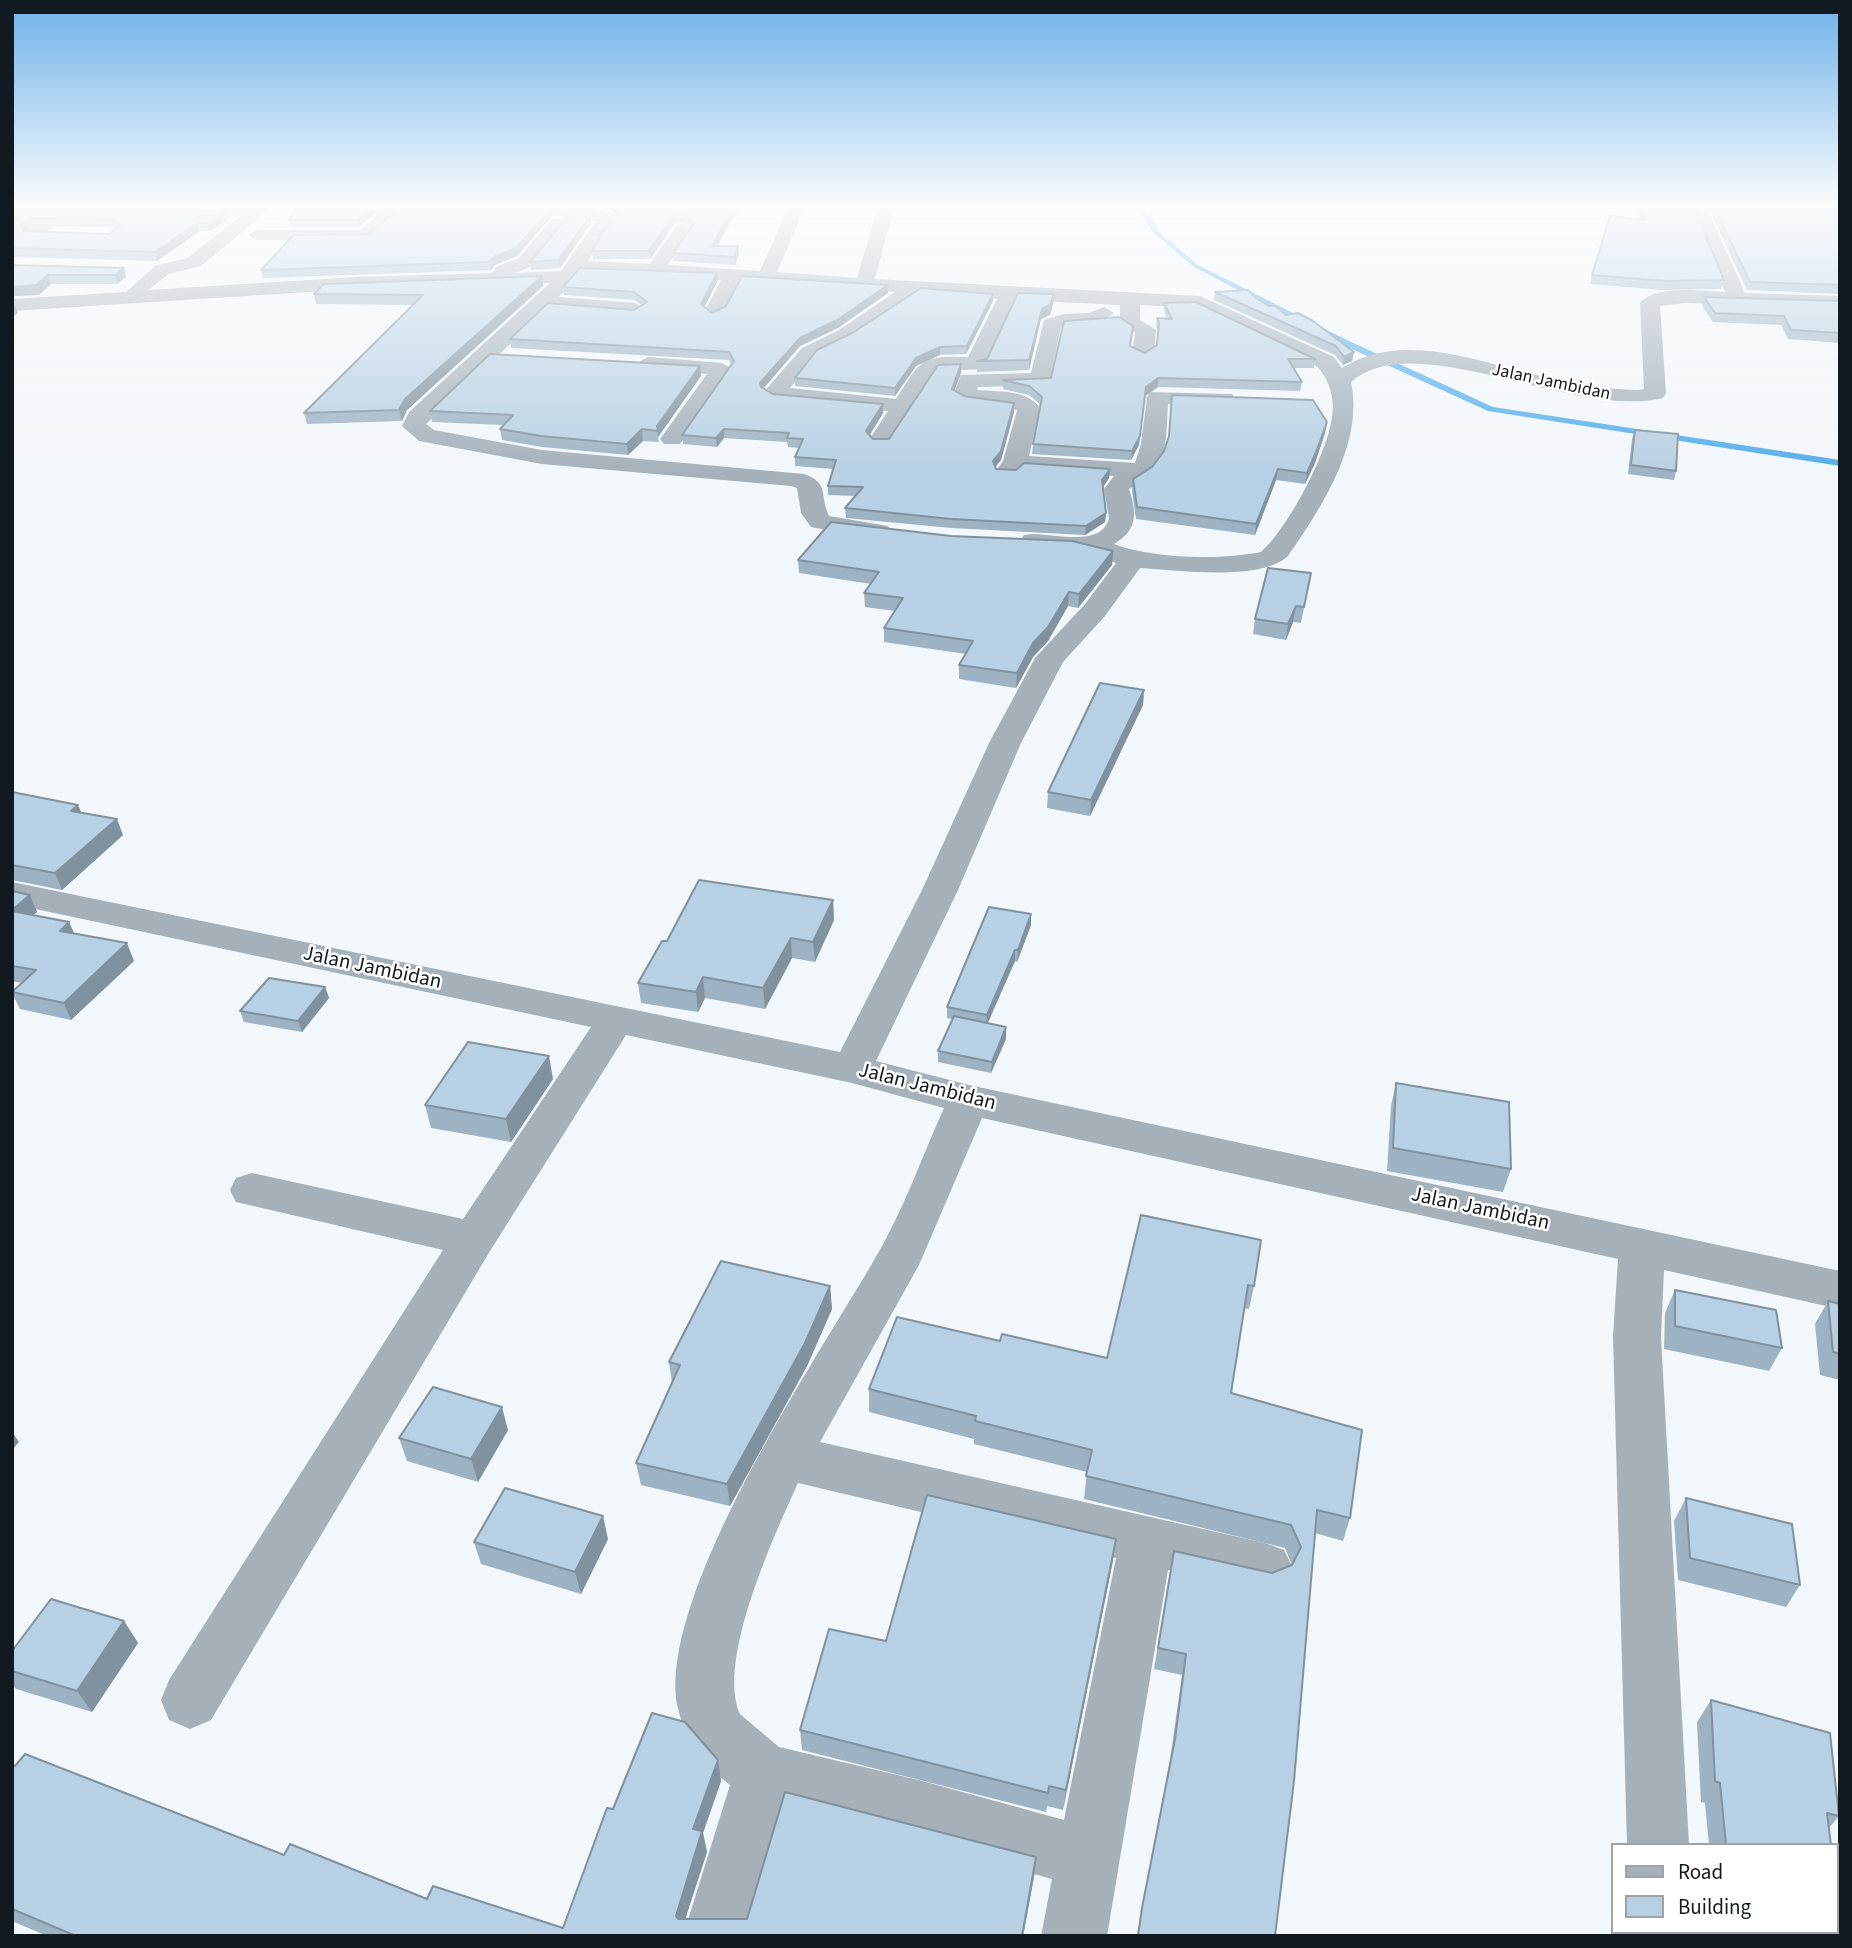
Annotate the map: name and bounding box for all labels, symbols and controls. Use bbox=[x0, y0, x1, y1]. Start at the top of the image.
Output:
street label: Jalan Jambidan bbox=[1490, 360, 1612, 406]
street label: Jalan Jambidan bbox=[301, 942, 443, 996]
street label: Jalan Jambidan bbox=[856, 1059, 998, 1117]
street label: Jalan Jambidan bbox=[1409, 1183, 1551, 1237]
legend bbox=[1610, 1843, 1838, 1934]
text: Road bbox=[1678, 1857, 1723, 1887]
text: Building bbox=[1678, 1892, 1751, 1922]

